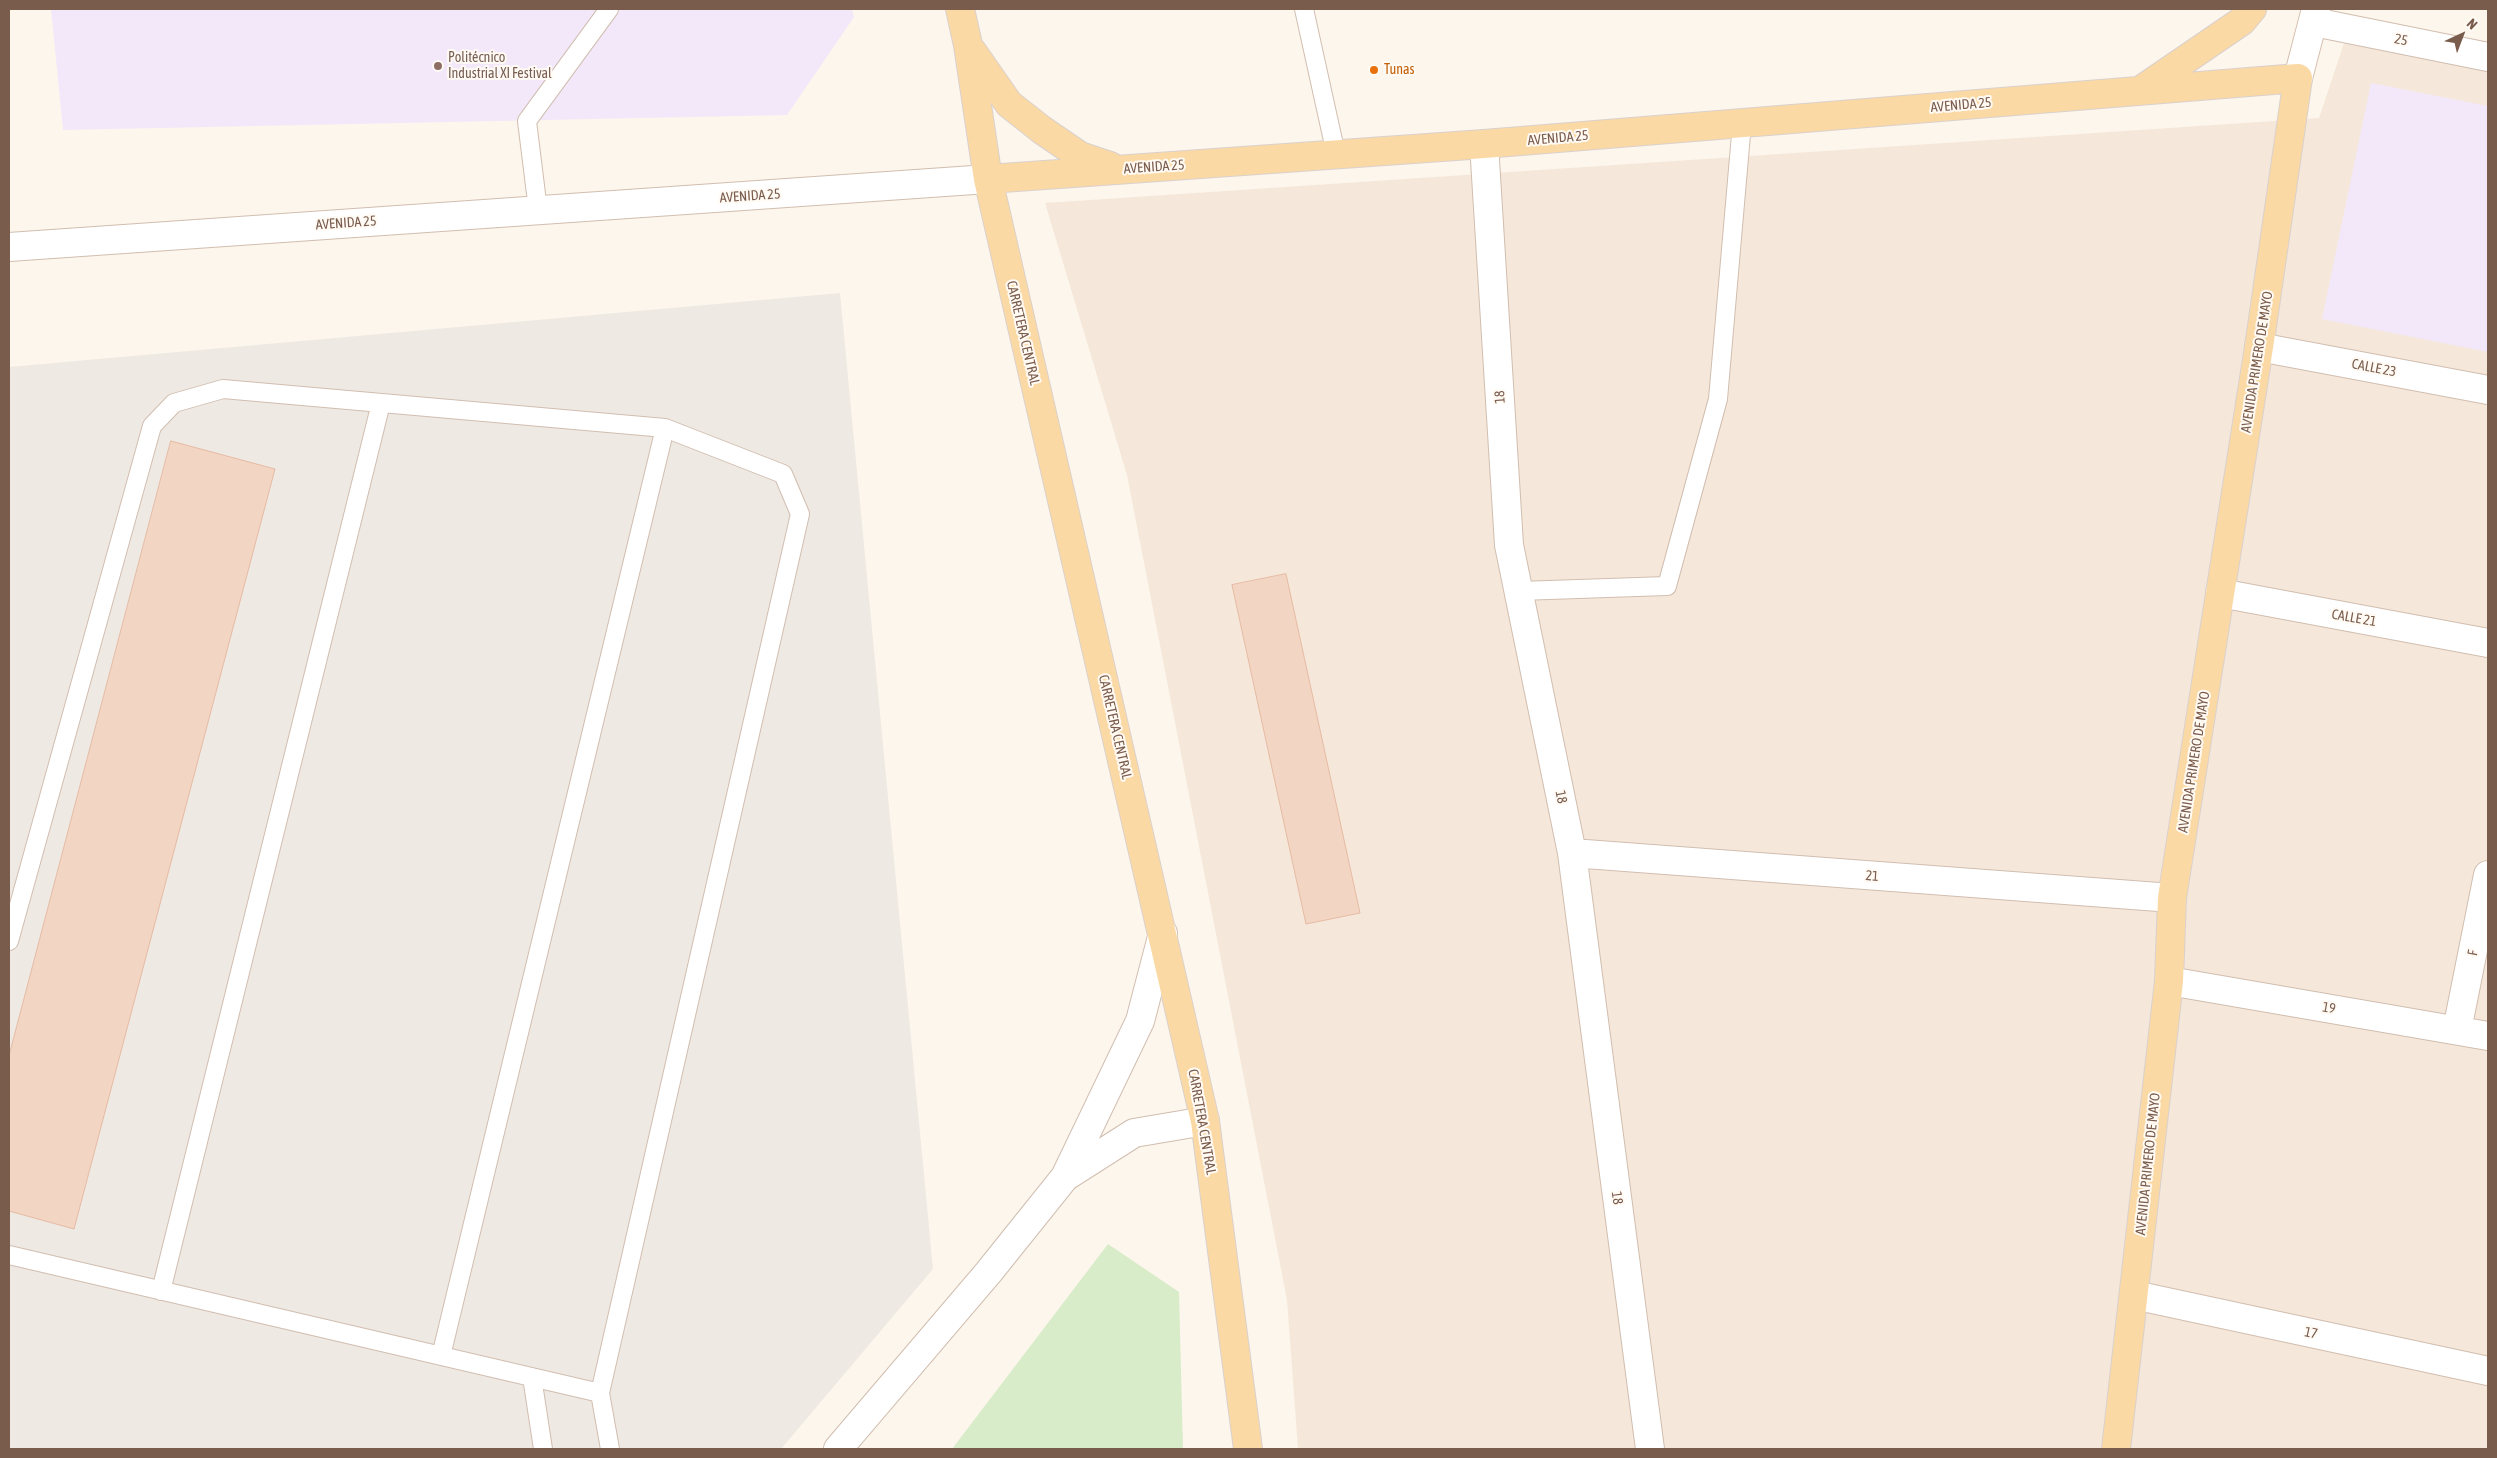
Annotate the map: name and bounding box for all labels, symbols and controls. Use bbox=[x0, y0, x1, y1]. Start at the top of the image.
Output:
north arrow bbox=[2437, 10, 2487, 60]
text: N bbox=[2464, 15, 2481, 33]
street label: 25 bbox=[2393, 30, 2409, 50]
place label: Politécnico Industrial XI Festival bbox=[448, 50, 552, 82]
marker: Politécnico Industrial XI Festival bbox=[432, 60, 444, 72]
place label: Tunas bbox=[1384, 62, 1414, 78]
marker: Tunas bbox=[1368, 64, 1380, 76]
street label: AVENIDA 25 bbox=[1930, 94, 1992, 116]
street label: AVENIDA 25 bbox=[1527, 127, 1589, 149]
street label: AVENIDA 25 bbox=[1123, 156, 1185, 178]
street label: AVENIDA 25 bbox=[719, 185, 781, 207]
street label: AVENIDA 25 bbox=[315, 212, 377, 234]
street label: CARRETERA CENTRAL bbox=[1003, 279, 1043, 387]
street label: AVENIDA PRIMERO DE MAYO bbox=[2238, 290, 2276, 434]
street label: CALLE 23 bbox=[2350, 355, 2398, 381]
street label: 18 bbox=[1491, 390, 1509, 404]
street label: CALLE 21 bbox=[2330, 606, 2378, 630]
street label: CARRETERA CENTRAL bbox=[1095, 673, 1135, 781]
street label: AVENIDA PRIMERO DE MAYO bbox=[2175, 690, 2213, 834]
street label: 18 bbox=[1551, 789, 1571, 805]
street label: 21 bbox=[1865, 867, 1879, 885]
street label: F bbox=[2464, 949, 2482, 957]
street label: 19 bbox=[2321, 999, 2337, 1017]
street label: CARRETERA CENTRAL bbox=[1184, 1068, 1220, 1176]
street label: AVENIDA PRIMERO DE MAYO bbox=[2132, 1092, 2164, 1236]
street label: 18 bbox=[1608, 1190, 1626, 1206]
street label: 17 bbox=[2303, 1323, 2319, 1343]

